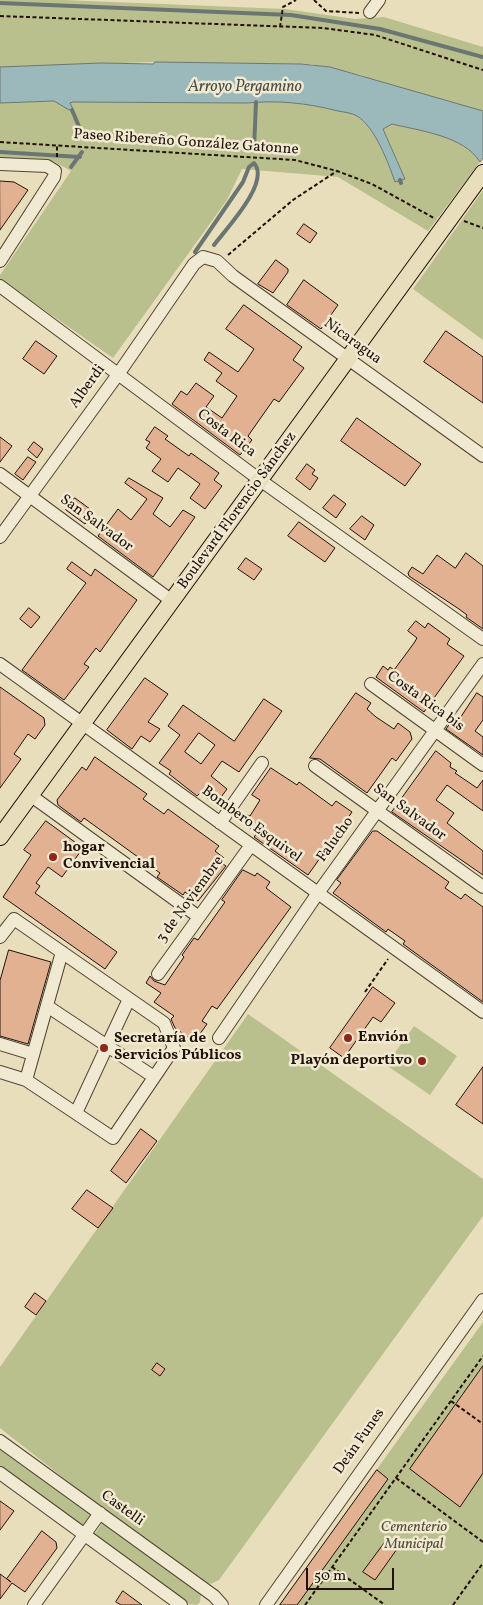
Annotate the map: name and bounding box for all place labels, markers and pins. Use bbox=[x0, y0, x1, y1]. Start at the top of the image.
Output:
place label: hogar Convivencial bbox=[63, 839, 155, 874]
marker: hogar Convivencial bbox=[47, 851, 59, 863]
place label: Envión bbox=[358, 1029, 408, 1047]
place label: Secretaría de Servicios Públicos bbox=[114, 1030, 241, 1065]
marker: Envión bbox=[342, 1032, 354, 1044]
marker: Secretaría de Servicios Públicos bbox=[98, 1042, 110, 1054]
place label: Playón deportivo bbox=[290, 1052, 412, 1070]
marker: Playón deportivo bbox=[416, 1055, 428, 1067]

